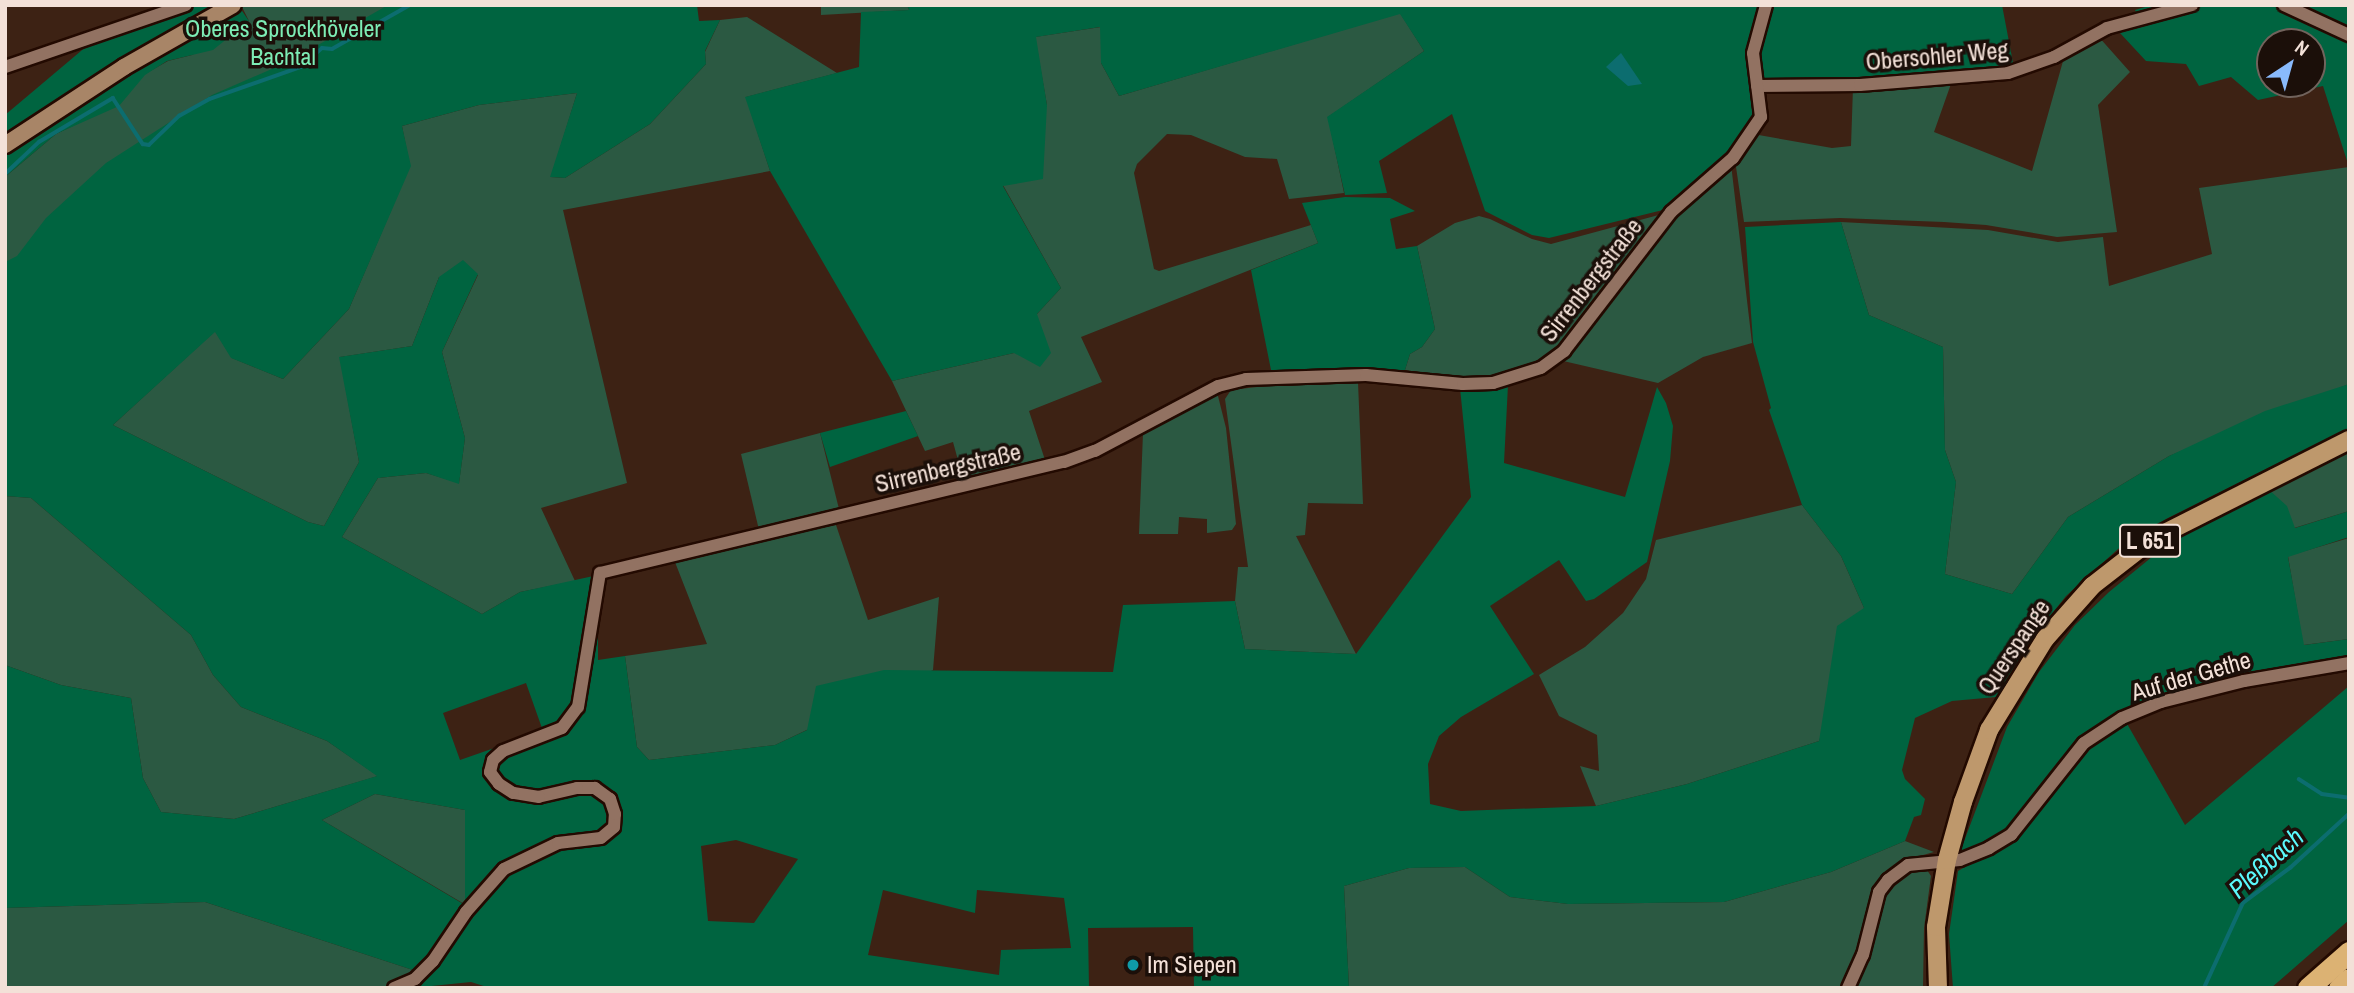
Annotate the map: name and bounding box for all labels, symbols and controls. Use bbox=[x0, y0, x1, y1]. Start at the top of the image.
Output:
park label: Oberes Sprockhöveler Bachtal bbox=[185, 15, 381, 71]
north arrow bbox=[2256, 28, 2326, 98]
text: N bbox=[2290, 34, 2314, 61]
street label: Obersohler Weg bbox=[1865, 35, 2009, 77]
street label: Sirrenbergstraße bbox=[1534, 213, 1648, 347]
street label: Sirrenbergstraße bbox=[872, 437, 1024, 499]
road number: L 651 bbox=[2118, 522, 2182, 561]
street label: Querspange bbox=[1972, 594, 2056, 700]
street label: Auf der Gethe bbox=[2128, 645, 2254, 707]
water label: Pleßbach bbox=[2222, 821, 2310, 905]
place label: Im Siepen bbox=[1147, 951, 1237, 979]
marker: Im Siepen bbox=[1125, 957, 1141, 973]

